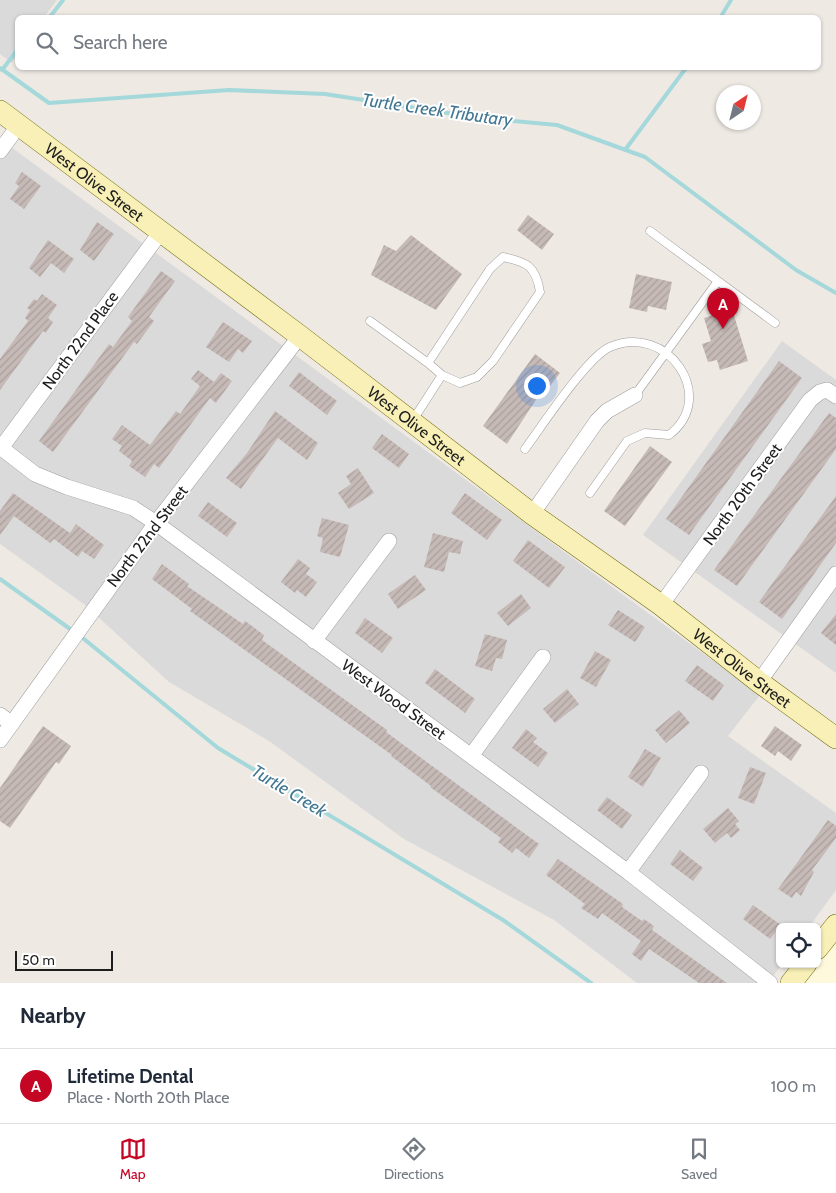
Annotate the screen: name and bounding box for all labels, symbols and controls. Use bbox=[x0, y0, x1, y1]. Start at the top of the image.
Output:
search box bbox=[15, 15, 821, 70]
icon: search bbox=[33, 29, 61, 57]
text: Search here bbox=[73, 31, 167, 54]
north arrow bbox=[716, 85, 761, 130]
water label: Turtle Creek Tributary bbox=[360, 89, 514, 132]
street label: West Olive Street bbox=[41, 139, 148, 226]
street label: North 22nd Place bbox=[38, 288, 122, 393]
pin: A bbox=[707, 288, 739, 329]
your location bbox=[524, 373, 550, 399]
street label: West Olive Street bbox=[364, 382, 470, 470]
street label: North 20th Street bbox=[699, 439, 786, 549]
street label: North 22nd Street bbox=[103, 481, 192, 591]
street label: West Olive Street bbox=[689, 625, 795, 712]
street label: West Wood Street bbox=[338, 655, 450, 744]
water label: Turtle Creek bbox=[248, 760, 332, 823]
map controls bbox=[776, 923, 821, 968]
button: locate bbox=[776, 923, 821, 968]
scale bar bbox=[15, 948, 112, 971]
text: 50 m bbox=[22, 951, 55, 969]
text: Nearby bbox=[20, 1003, 86, 1028]
text: Lifetime Dental bbox=[67, 1065, 194, 1088]
text: A bbox=[31, 1077, 41, 1096]
text: 100 m bbox=[771, 1077, 816, 1096]
text: Place · North 20th Place bbox=[67, 1088, 230, 1107]
tab: Map bbox=[119, 1135, 147, 1183]
tab: Directions bbox=[384, 1135, 444, 1183]
tab: Saved bbox=[681, 1135, 717, 1183]

